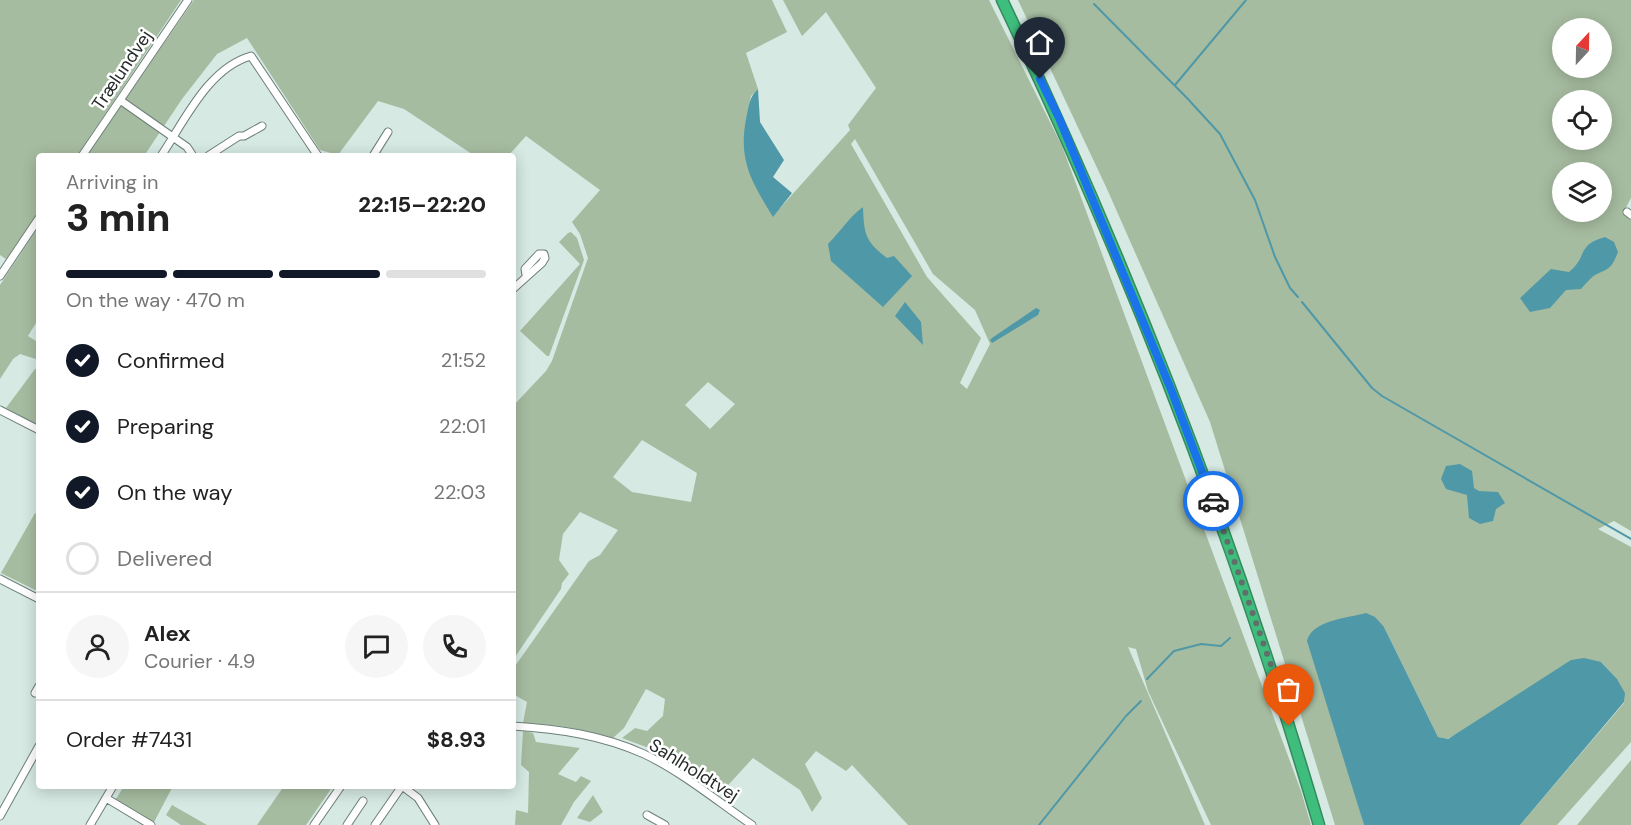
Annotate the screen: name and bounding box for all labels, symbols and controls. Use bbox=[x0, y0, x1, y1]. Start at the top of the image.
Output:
pin bbox=[1014, 17, 1065, 79]
north arrow bbox=[1552, 18, 1612, 78]
map controls bbox=[1552, 18, 1612, 222]
street label: Trælundvej bbox=[86, 25, 158, 115]
icon: home bbox=[1023, 26, 1056, 59]
button: locate bbox=[1552, 90, 1612, 150]
button: layers bbox=[1552, 162, 1612, 222]
text: Arriving in bbox=[66, 169, 158, 195]
text: 22:15–22:20 bbox=[358, 190, 486, 219]
text: 3 min bbox=[66, 192, 171, 243]
text: On the way · 470 m bbox=[66, 287, 245, 313]
icon: check bbox=[66, 344, 99, 377]
text: Confirmed bbox=[117, 346, 225, 375]
text: 21:52 bbox=[441, 347, 486, 373]
icon: check bbox=[66, 410, 99, 443]
text: Preparing bbox=[117, 412, 214, 441]
text: 22:01 bbox=[439, 413, 486, 439]
courier bbox=[1183, 471, 1243, 531]
icon: check bbox=[66, 476, 99, 509]
text: On the way bbox=[117, 478, 232, 507]
text: 22:03 bbox=[433, 479, 486, 505]
icon: car bbox=[1197, 485, 1230, 518]
text: Delivered bbox=[117, 544, 212, 573]
button: person bbox=[66, 615, 129, 678]
button: chat bbox=[345, 615, 408, 678]
button: phone bbox=[423, 615, 486, 678]
text: Alex bbox=[144, 619, 191, 648]
text: Courier · 4.9 bbox=[144, 648, 255, 674]
pin bbox=[1263, 664, 1314, 726]
icon: bag bbox=[1272, 673, 1305, 706]
text: Order #7431 bbox=[66, 725, 192, 754]
text: $8.93 bbox=[427, 725, 486, 754]
street label: Sahlholdtvej bbox=[645, 733, 743, 807]

